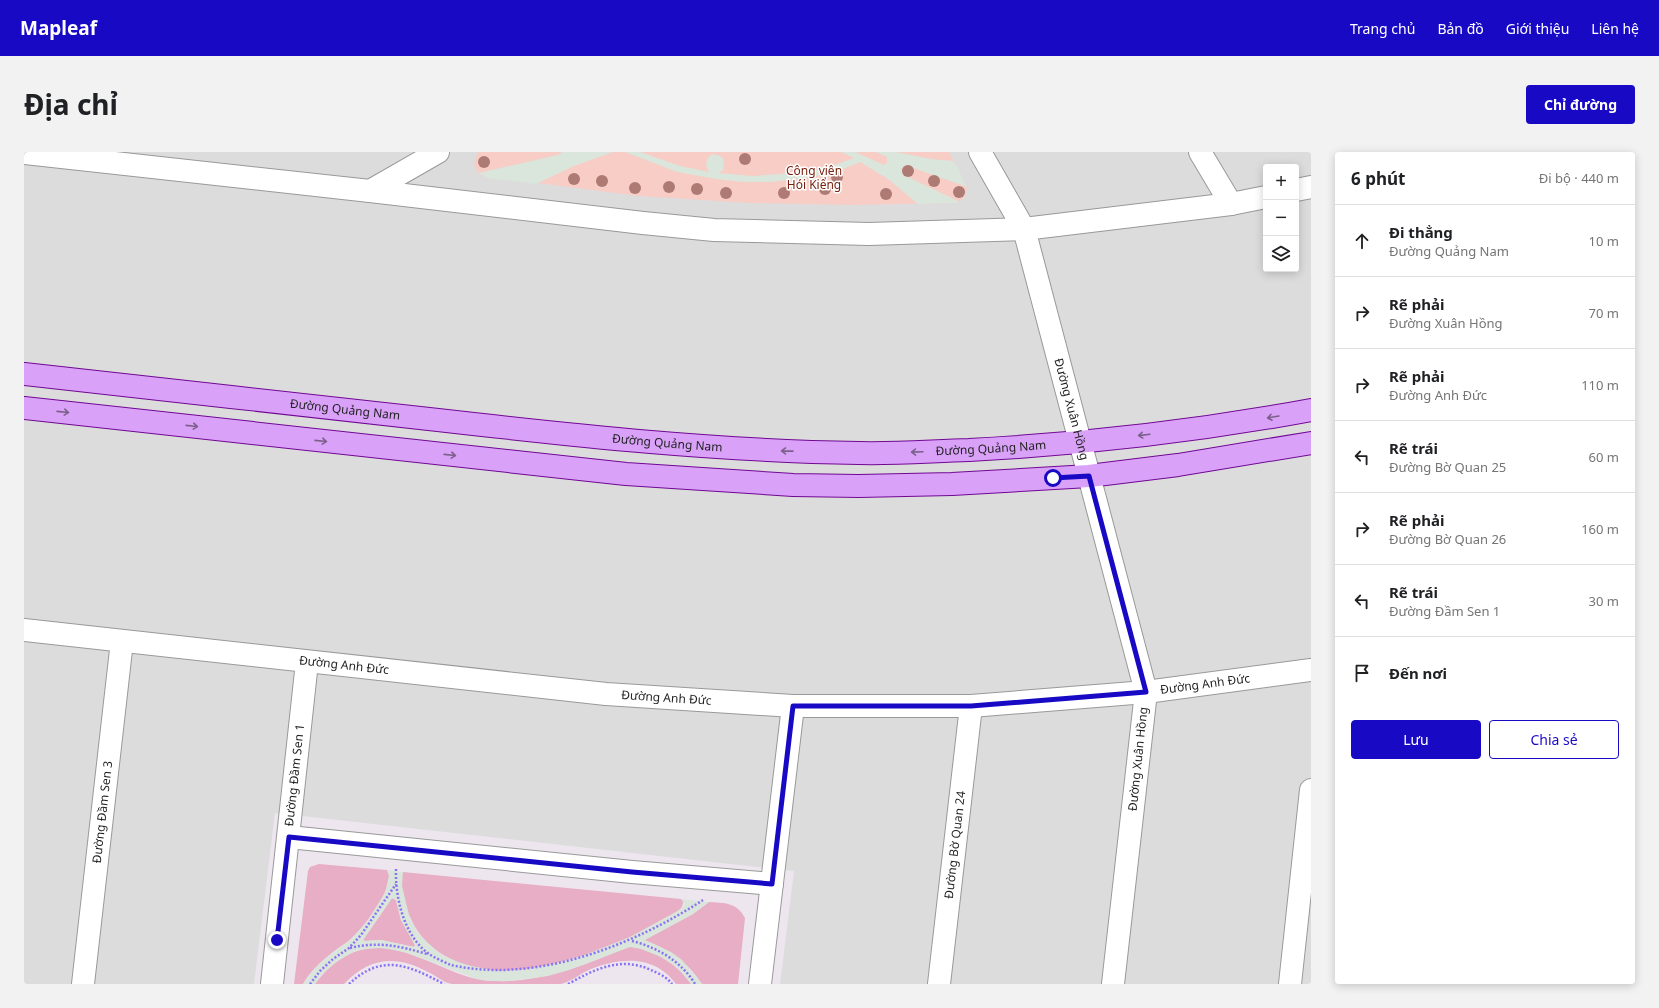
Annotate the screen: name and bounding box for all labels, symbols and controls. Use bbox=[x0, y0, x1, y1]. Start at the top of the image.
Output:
text: Mapleaf bbox=[20, 15, 97, 41]
text: Trang chủ bbox=[1350, 19, 1415, 38]
text: Bản đồ bbox=[1437, 19, 1484, 38]
text: Giới thiệu bbox=[1506, 19, 1569, 38]
text: Liên hệ bbox=[1591, 19, 1639, 38]
text: Địa chỉ bbox=[24, 85, 118, 123]
button: Chỉ đường bbox=[1526, 85, 1635, 124]
park label: Công viên Hói Kiểng bbox=[786, 162, 842, 193]
map controls bbox=[1263, 164, 1299, 272]
button: + bbox=[1263, 164, 1299, 200]
text: 6 phút bbox=[1351, 167, 1405, 190]
text: Đi bộ · 440 m bbox=[1539, 169, 1619, 187]
button: − bbox=[1263, 200, 1299, 236]
text: Đi thẳng bbox=[1389, 222, 1453, 242]
icon: ahead bbox=[1351, 230, 1373, 252]
text: 10 m bbox=[1589, 232, 1619, 250]
button: layers bbox=[1263, 236, 1299, 272]
text: Đường Quảng Nam bbox=[1389, 242, 1509, 260]
text: Rẽ phải bbox=[1389, 294, 1444, 314]
icon: right bbox=[1351, 302, 1373, 324]
text: 70 m bbox=[1589, 304, 1619, 322]
text: Đường Xuân Hồng bbox=[1389, 314, 1503, 332]
street label: Đường Xuân Hồng bbox=[1050, 356, 1094, 462]
text: Rẽ phải bbox=[1389, 366, 1444, 386]
icon: right bbox=[1351, 374, 1373, 396]
text: 110 m bbox=[1581, 376, 1619, 394]
text: Đường Anh Đức bbox=[1389, 386, 1487, 404]
street label: Đường Quảng Nam bbox=[289, 395, 401, 424]
one-way arrow bbox=[56, 408, 69, 416]
one-way arrow bbox=[1267, 413, 1280, 421]
one-way arrow bbox=[185, 423, 198, 430]
street label: Đường Quảng Nam bbox=[611, 430, 723, 455]
one-way arrow bbox=[1138, 431, 1151, 439]
street label: Đường Quảng Nam bbox=[935, 436, 1047, 459]
one-way arrow bbox=[314, 437, 327, 445]
text: Rẽ trái bbox=[1389, 438, 1438, 458]
icon: left bbox=[1351, 446, 1373, 468]
one-way arrow bbox=[781, 448, 794, 455]
one-way arrow bbox=[911, 448, 924, 455]
text: 60 m bbox=[1589, 448, 1619, 466]
one-way arrow bbox=[443, 452, 456, 459]
text: Đường Bờ Quan 25 bbox=[1389, 458, 1506, 476]
route start bbox=[1044, 469, 1062, 487]
text: Rẽ phải bbox=[1389, 510, 1444, 530]
icon: right bbox=[1351, 518, 1373, 540]
text: 160 m bbox=[1581, 520, 1619, 538]
text: Đường Bờ Quan 26 bbox=[1389, 530, 1506, 548]
text: Rẽ trái bbox=[1389, 582, 1438, 602]
icon: left bbox=[1351, 590, 1373, 612]
text: 30 m bbox=[1589, 592, 1619, 610]
text: Đường Đầm Sen 1 bbox=[1389, 602, 1500, 620]
street label: Đường Anh Đức bbox=[298, 651, 390, 678]
icon: arrive bbox=[1351, 662, 1373, 684]
text: Đến nơi bbox=[1389, 663, 1447, 683]
street label: Đường Anh Đức bbox=[1159, 669, 1251, 698]
street label: Đường Anh Đức bbox=[621, 686, 712, 709]
street label: Đường Xuân Hồng bbox=[1124, 706, 1151, 812]
button: Lưu bbox=[1351, 720, 1481, 759]
button: Chia sẻ bbox=[1489, 720, 1619, 759]
street label: Đường Đầm Sen 1 bbox=[280, 723, 308, 827]
street label: Đường Đầm Sen 3 bbox=[88, 760, 116, 864]
street label: Đường Bờ Quan 24 bbox=[940, 790, 969, 900]
route end bbox=[268, 931, 286, 949]

